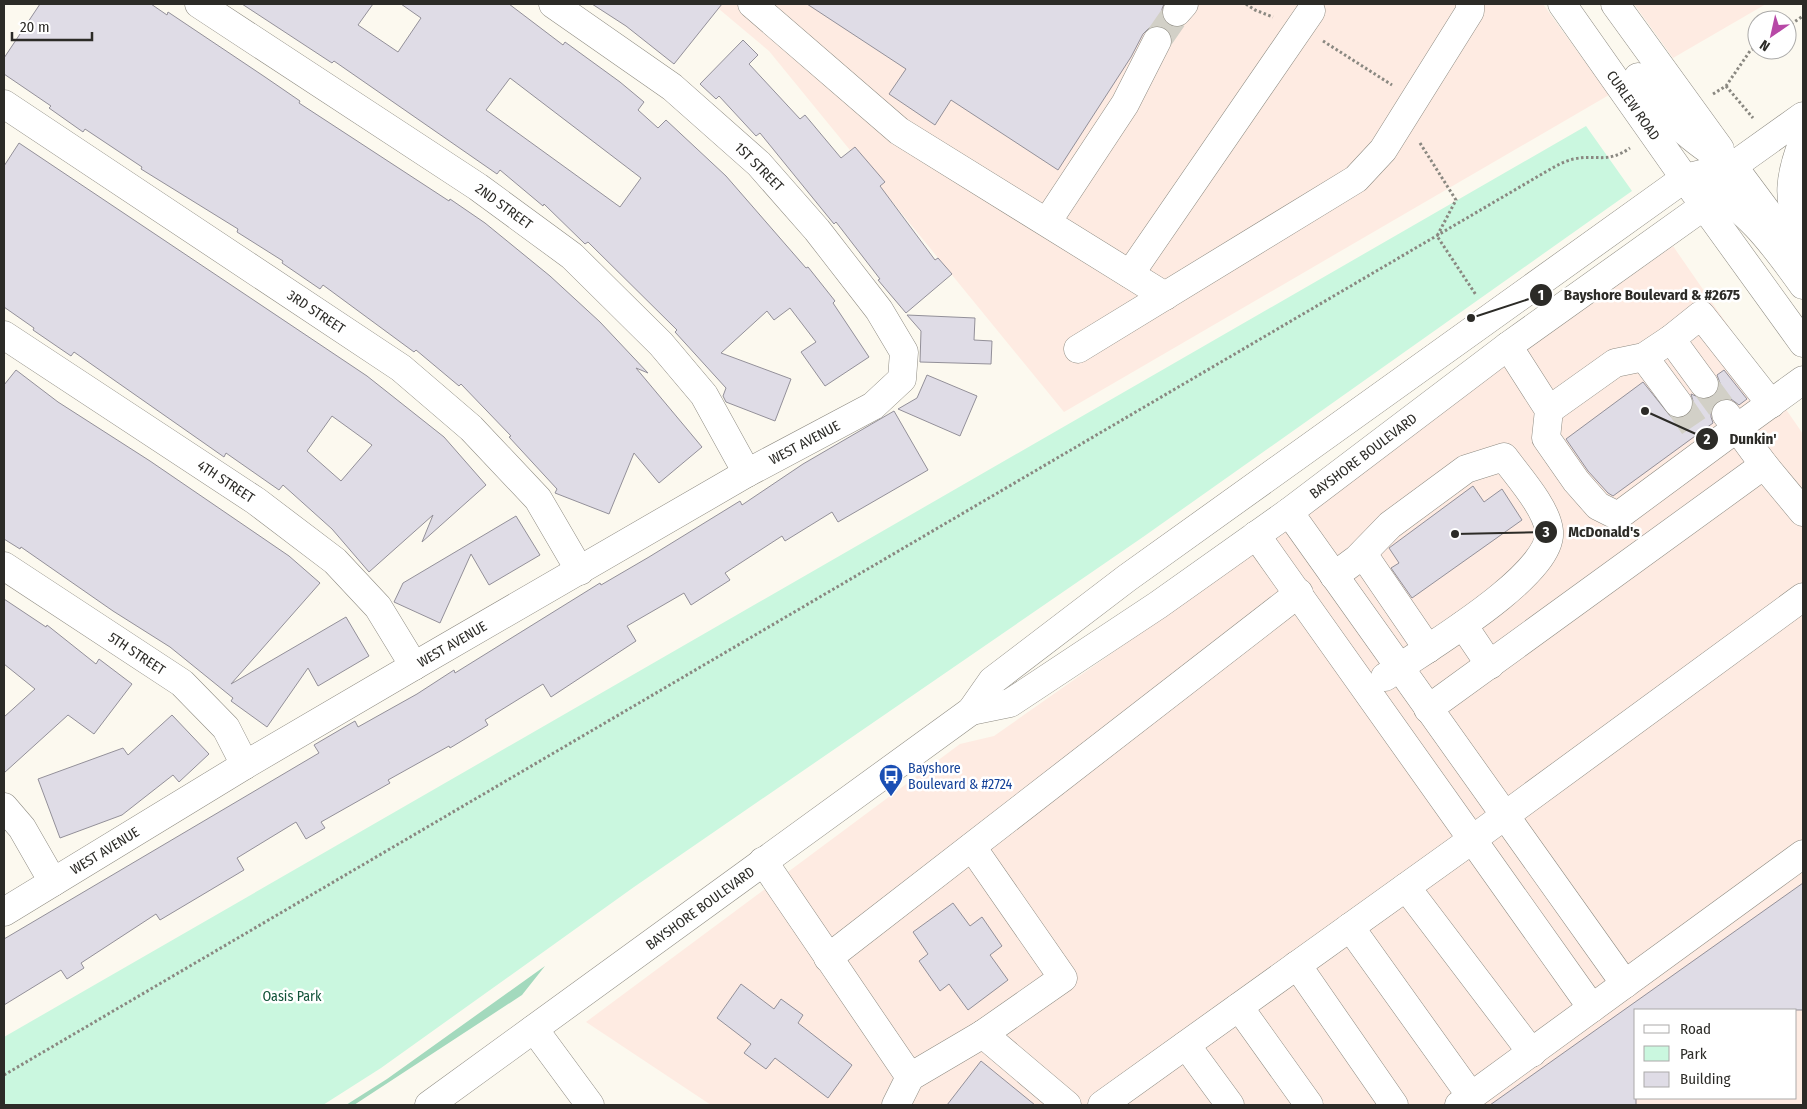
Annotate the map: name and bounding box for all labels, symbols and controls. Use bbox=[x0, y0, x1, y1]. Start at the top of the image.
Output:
scale bar bbox=[12, 10, 92, 42]
north arrow bbox=[1747, 10, 1797, 60]
text: 20 m bbox=[20, 18, 50, 36]
text: N bbox=[1757, 36, 1773, 55]
street label: CURLEW ROAD bbox=[1603, 67, 1664, 143]
street label: 1ST STREET bbox=[731, 139, 787, 195]
street label: 2ND STREET bbox=[472, 180, 536, 233]
callout: Bayshore Boulevard & #2675 bbox=[1529, 280, 1750, 310]
street label: 3RD STREET bbox=[284, 286, 349, 337]
text: 1 bbox=[1538, 286, 1544, 304]
text: Bayshore Boulevard & #2675 bbox=[1564, 286, 1740, 304]
street label: BAYSHORE BOULEVARD bbox=[1306, 410, 1420, 502]
street label: WEST AVENUE bbox=[766, 417, 843, 468]
callout: Dunkin' bbox=[1694, 424, 1786, 454]
text: 2 bbox=[1703, 430, 1711, 448]
text: Dunkin' bbox=[1729, 430, 1777, 448]
street label: 4TH STREET bbox=[194, 456, 258, 507]
callout: McDonald's bbox=[1533, 517, 1650, 547]
text: 3 bbox=[1541, 523, 1550, 541]
text: McDonald's bbox=[1568, 523, 1640, 541]
street label: WEST AVENUE bbox=[414, 617, 490, 671]
street label: 5TH STREET bbox=[105, 629, 169, 678]
place label: Bayshore Boulevard & #2724 bbox=[908, 760, 1013, 793]
bus stop icon: Bayshore Boulevard & #2724 bbox=[878, 763, 904, 797]
street label: WEST AVENUE bbox=[67, 823, 143, 878]
street label: BAYSHORE BOULEVARD bbox=[642, 863, 758, 953]
park label: Oasis Park bbox=[262, 988, 322, 1005]
legend bbox=[1634, 1009, 1797, 1099]
text: Road bbox=[1680, 1020, 1711, 1038]
text: Park bbox=[1680, 1045, 1707, 1063]
text: Building bbox=[1680, 1070, 1731, 1088]

